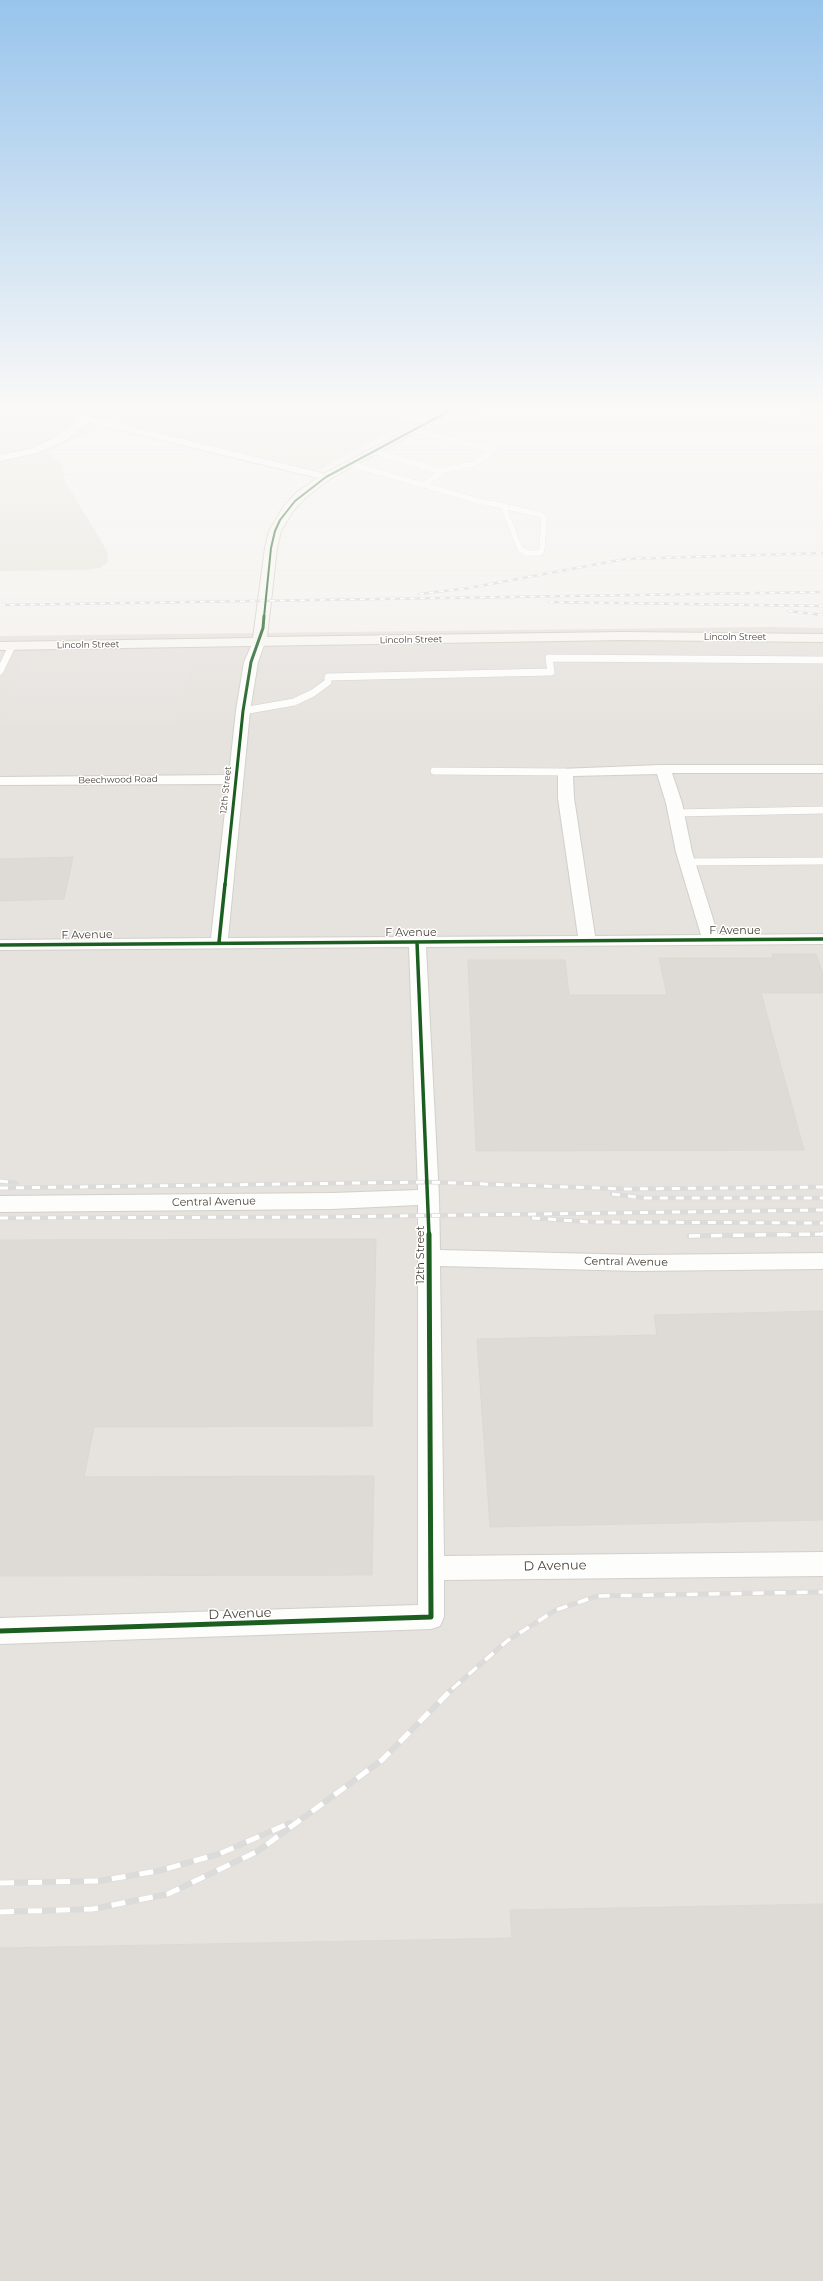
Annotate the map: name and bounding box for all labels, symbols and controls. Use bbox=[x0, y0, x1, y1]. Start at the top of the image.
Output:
street label: Lincoln Street bbox=[704, 632, 766, 642]
street label: Lincoln Street bbox=[380, 634, 442, 646]
street label: Lincoln Street bbox=[57, 639, 119, 651]
street label: 12th Street bbox=[218, 766, 234, 814]
street label: Beechwood Road bbox=[78, 774, 158, 786]
street label: F Avenue bbox=[709, 924, 761, 938]
street label: F Avenue bbox=[385, 926, 437, 940]
street label: F Avenue bbox=[61, 928, 113, 942]
street label: Central Avenue bbox=[172, 1195, 256, 1209]
street label: 12th Street bbox=[414, 1226, 428, 1284]
street label: Central Avenue bbox=[584, 1255, 668, 1269]
street label: D Avenue bbox=[523, 1558, 587, 1574]
street label: D Avenue bbox=[208, 1605, 272, 1623]

